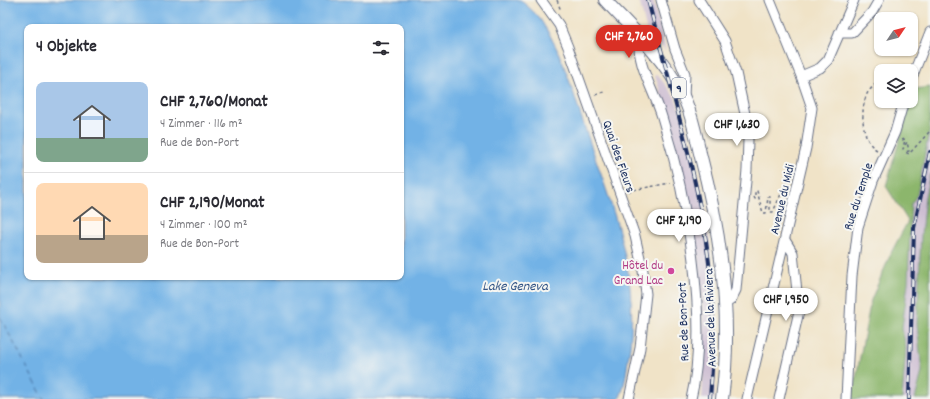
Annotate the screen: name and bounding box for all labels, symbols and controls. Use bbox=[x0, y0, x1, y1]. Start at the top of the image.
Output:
north arrow bbox=[874, 12, 918, 56]
map controls bbox=[874, 12, 918, 108]
pin: CHF 2,760 bbox=[583, 25, 675, 59]
text: CHF 2,760 bbox=[605, 28, 653, 47]
text: 4 Objekte bbox=[36, 36, 97, 60]
icon: filters bbox=[370, 37, 392, 59]
button: layers bbox=[874, 64, 918, 108]
road number: 9 bbox=[672, 78, 686, 98]
text: CHF 2,760/Monat bbox=[160, 91, 268, 115]
icon: home bbox=[68, 98, 116, 146]
pin: CHF 1,630 bbox=[691, 113, 783, 147]
text: 4 Zimmer · 116 m² bbox=[160, 115, 243, 134]
text: CHF 1,630 bbox=[714, 116, 760, 135]
street label: Quai des Fleurs bbox=[596, 118, 639, 196]
text: Rue de Bon-Port bbox=[160, 134, 239, 153]
street label: Rue du Temple bbox=[840, 160, 879, 233]
street label: Avenue du Midi bbox=[766, 162, 801, 237]
text: CHF 2,190/Monat bbox=[160, 192, 264, 216]
icon: home bbox=[68, 199, 116, 247]
pin: CHF 2,190 bbox=[633, 209, 725, 243]
text: CHF 2,190 bbox=[656, 212, 702, 231]
text: 4 Zimmer · 100 m² bbox=[160, 216, 247, 235]
text: Rue de Bon-Port bbox=[160, 235, 239, 254]
place label: Hôtel du Grand Lac bbox=[614, 257, 663, 291]
marker: Hôtel du Grand Lac bbox=[666, 266, 676, 276]
street label: Avenue de la Riviera bbox=[700, 267, 723, 368]
water label: Lake Geneva bbox=[482, 277, 549, 297]
street label: Rue de Bon-Port bbox=[674, 282, 695, 362]
pin: CHF 1,950 bbox=[740, 288, 832, 322]
text: CHF 1,950 bbox=[763, 291, 809, 310]

